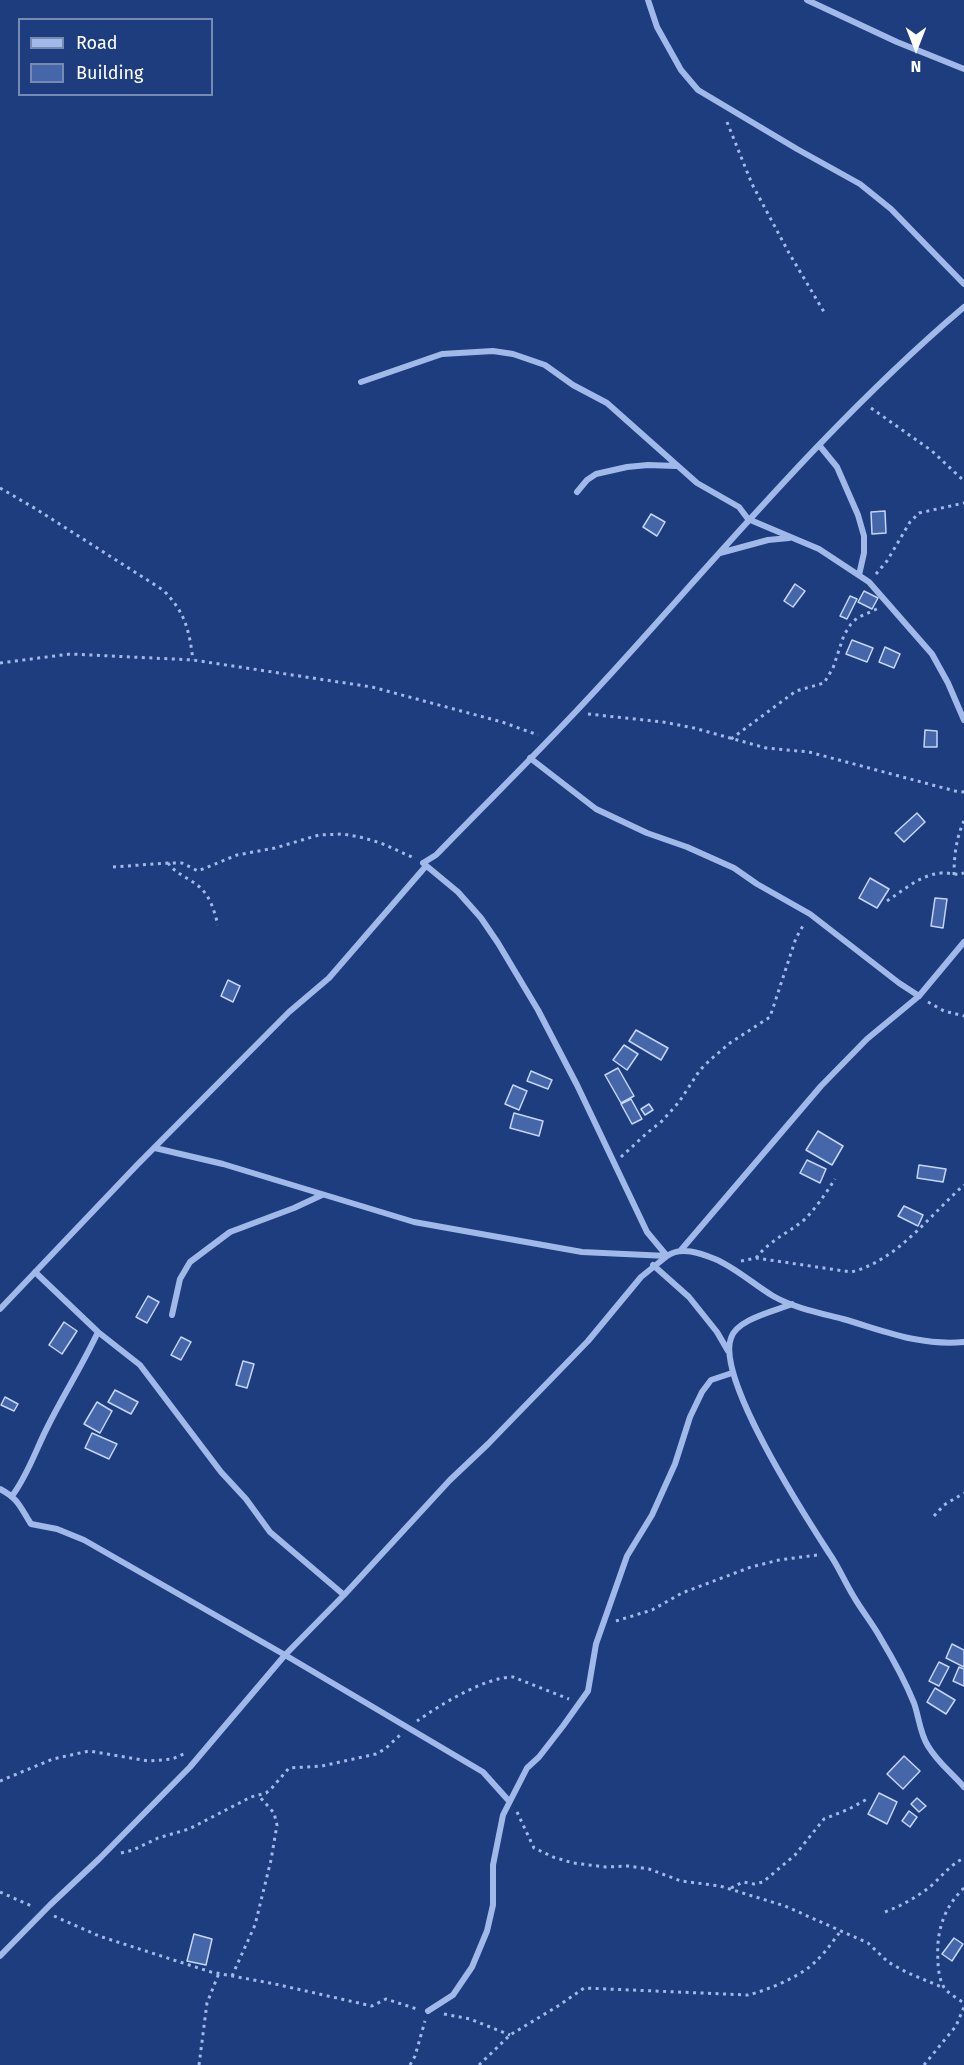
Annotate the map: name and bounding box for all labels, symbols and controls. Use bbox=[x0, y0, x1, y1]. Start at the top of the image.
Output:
legend bbox=[18, 18, 213, 96]
north arrow bbox=[886, 18, 946, 78]
text: Road bbox=[76, 32, 118, 54]
text: N bbox=[911, 57, 921, 76]
text: Building bbox=[76, 62, 143, 84]

